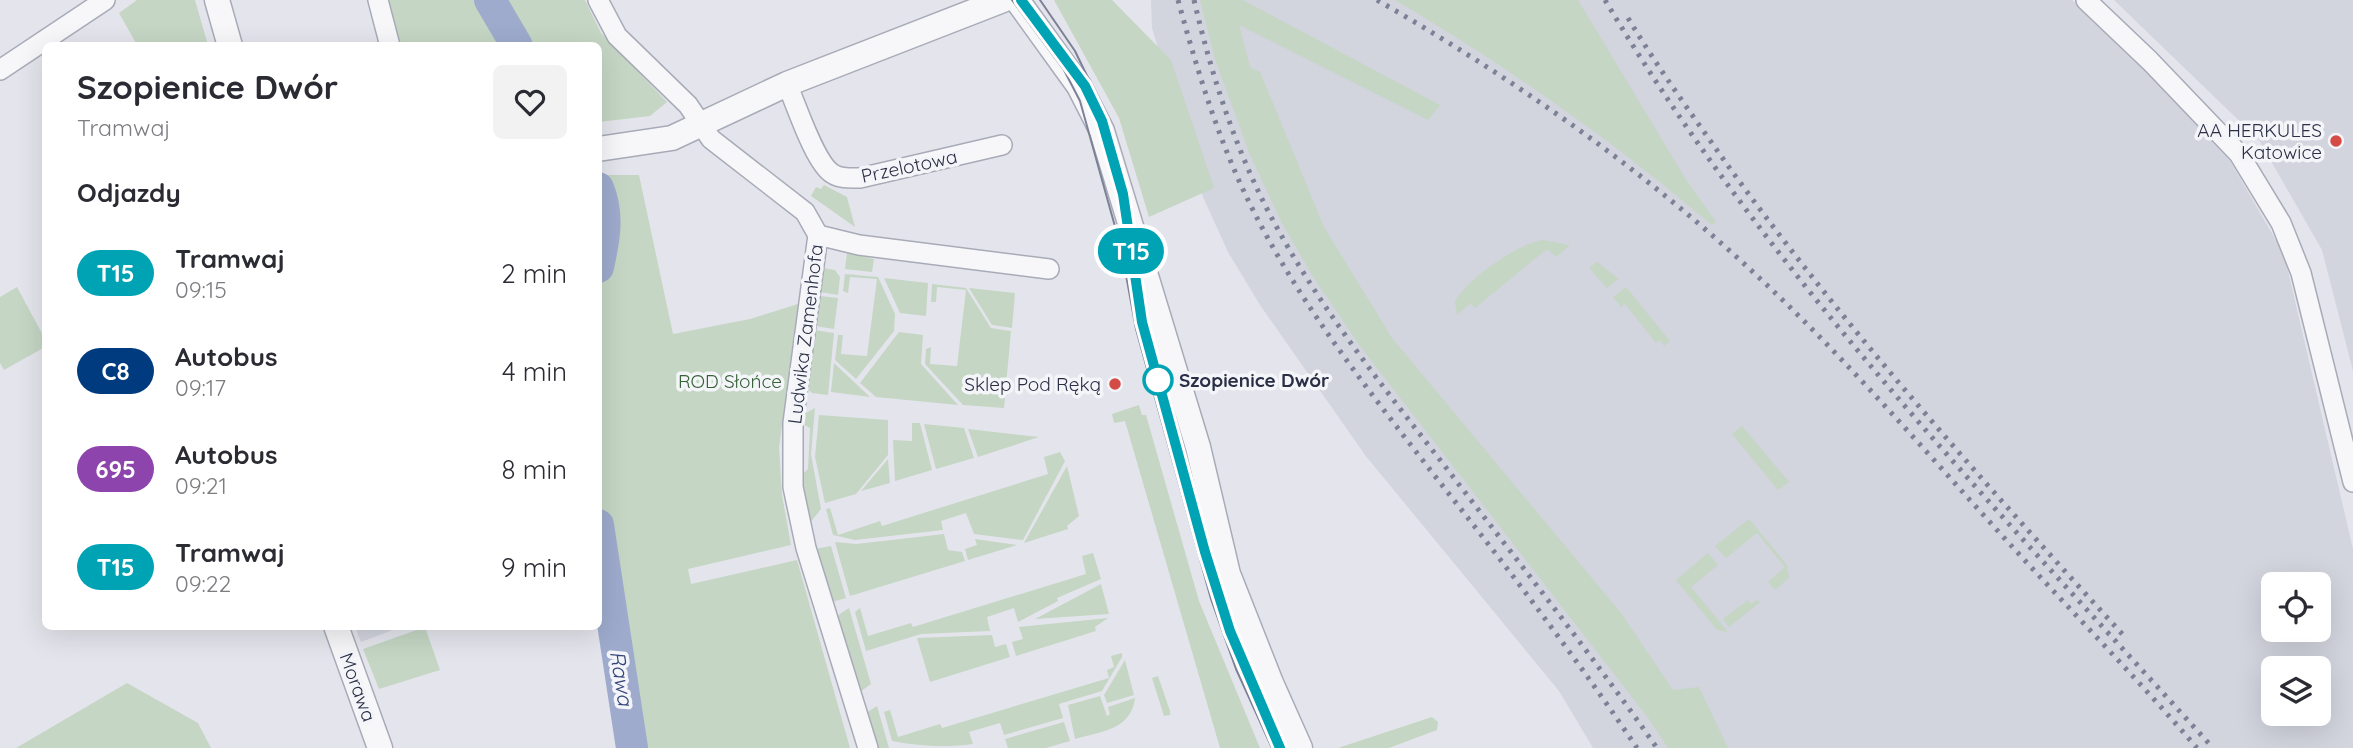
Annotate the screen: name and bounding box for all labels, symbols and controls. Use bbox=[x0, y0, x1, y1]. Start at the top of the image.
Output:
button: heart bbox=[493, 65, 567, 139]
text: Szopienice Dwór bbox=[77, 66, 338, 107]
text: Tramwaj bbox=[77, 113, 171, 142]
place label: AA HERKULES Katowice bbox=[2197, 118, 2322, 164]
marker: AA HERKULES Katowice bbox=[2328, 133, 2344, 149]
street label: Przelotowa bbox=[859, 144, 959, 188]
text: Odjazdy bbox=[77, 176, 181, 209]
line badge: T15 bbox=[1091, 228, 1171, 274]
text: T15 bbox=[1112, 236, 1150, 266]
text: Tramwaj bbox=[175, 242, 285, 275]
street label: Ludwika Zamenhofa bbox=[782, 243, 828, 425]
text: 2 min bbox=[501, 257, 567, 290]
text: T15 bbox=[96, 258, 135, 288]
text: 09:15 bbox=[175, 275, 227, 304]
text: Autobus bbox=[175, 340, 277, 373]
text: 4 min bbox=[502, 355, 567, 388]
text: C8 bbox=[101, 356, 130, 386]
marker: Szopienice Dwór bbox=[1143, 365, 1173, 395]
place label: Szopienice Dwór bbox=[1179, 368, 1329, 392]
park label: ROD Słońce bbox=[678, 369, 782, 393]
place label: Sklep Pod Ręką bbox=[964, 372, 1101, 396]
text: 09:17 bbox=[175, 373, 226, 402]
marker: Sklep Pod Ręką bbox=[1107, 376, 1123, 392]
text: Autobus bbox=[175, 438, 277, 471]
text: 8 min bbox=[502, 453, 567, 486]
text: 695 bbox=[95, 454, 136, 484]
text: 09:21 bbox=[175, 471, 227, 500]
text: Tramwaj bbox=[175, 536, 285, 569]
text: 9 min bbox=[501, 551, 567, 584]
text: T15 bbox=[96, 552, 135, 582]
text: 09:22 bbox=[175, 569, 231, 598]
map controls bbox=[2261, 572, 2331, 726]
button: locate bbox=[2261, 572, 2331, 642]
street label: Morawa bbox=[334, 649, 382, 725]
water label: Rawa bbox=[605, 649, 639, 709]
button: layers bbox=[2261, 656, 2331, 726]

